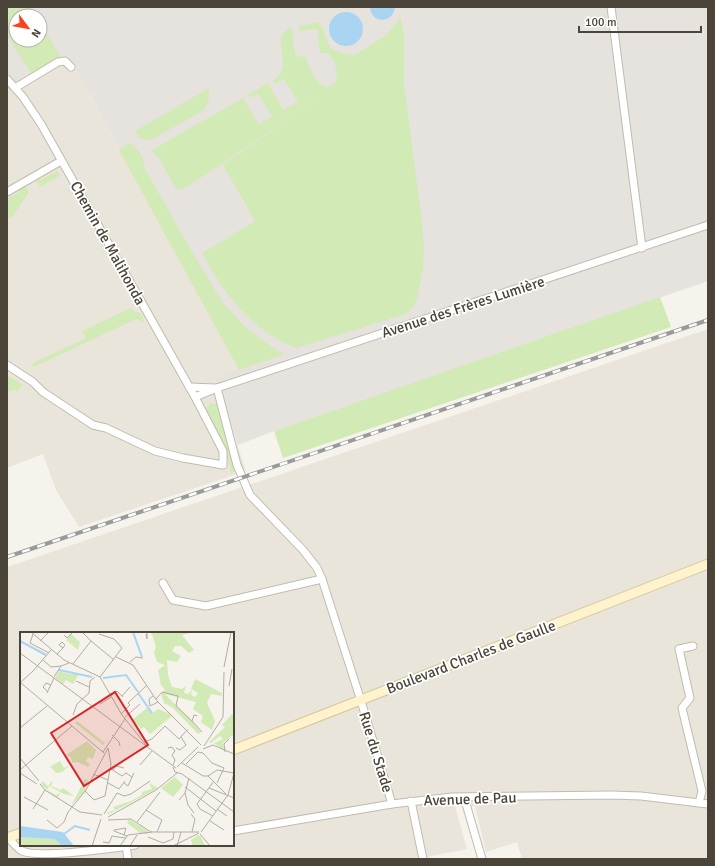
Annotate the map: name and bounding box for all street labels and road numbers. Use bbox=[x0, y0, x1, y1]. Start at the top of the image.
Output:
street label: Chemin de Malihonda bbox=[66, 178, 150, 308]
street label: Avenue des Frères Lumière bbox=[379, 272, 547, 342]
street label: Boulevard Charles de Gaulle bbox=[384, 616, 558, 698]
street label: Rue du Stade bbox=[355, 709, 397, 795]
street label: Avenue de Pau bbox=[423, 788, 517, 810]

